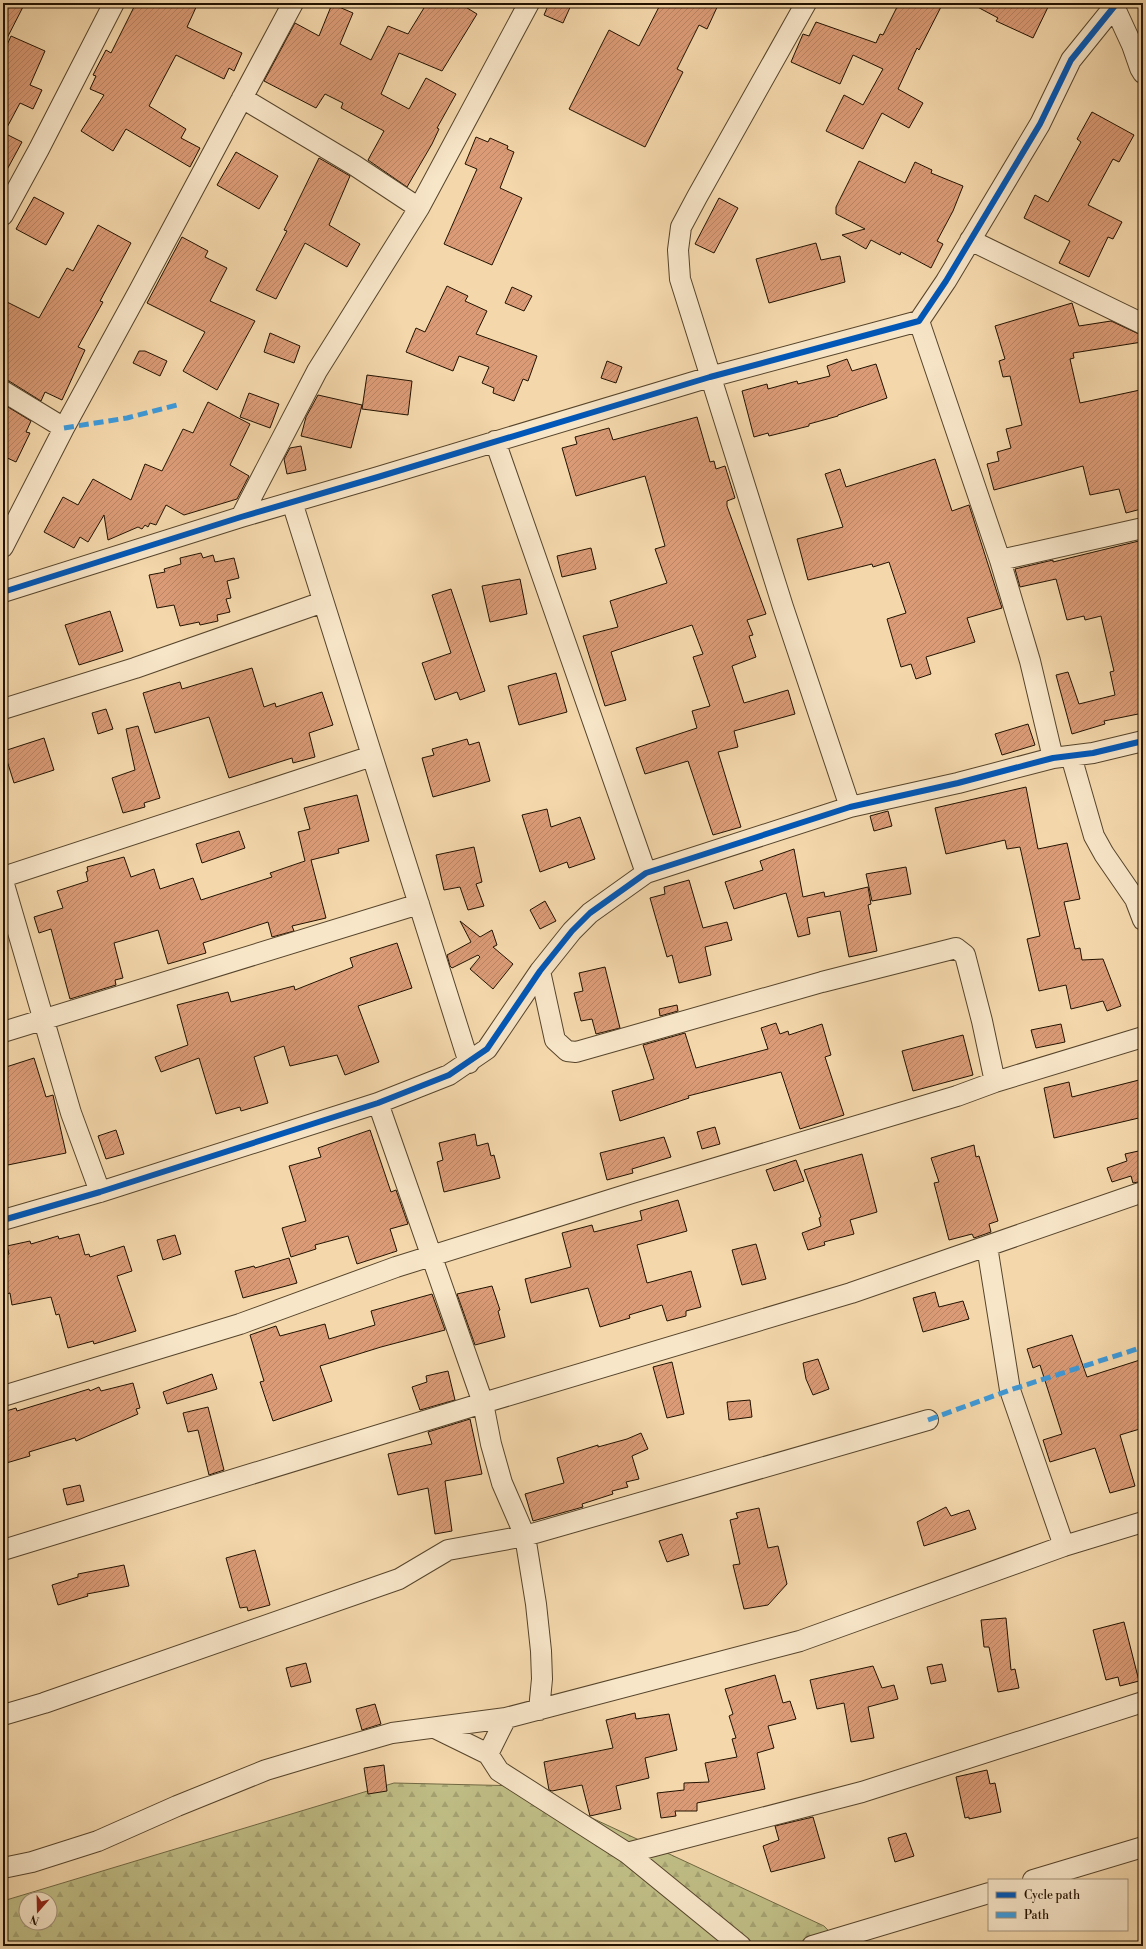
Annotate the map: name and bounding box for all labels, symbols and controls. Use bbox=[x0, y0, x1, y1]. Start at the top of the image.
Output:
legend bbox=[988, 1879, 1128, 1931]
text: Cycle path bbox=[1024, 1888, 1080, 1903]
north arrow bbox=[18, 1891, 58, 1931]
text: Path bbox=[1024, 1908, 1049, 1923]
text: N bbox=[28, 1911, 41, 1928]

